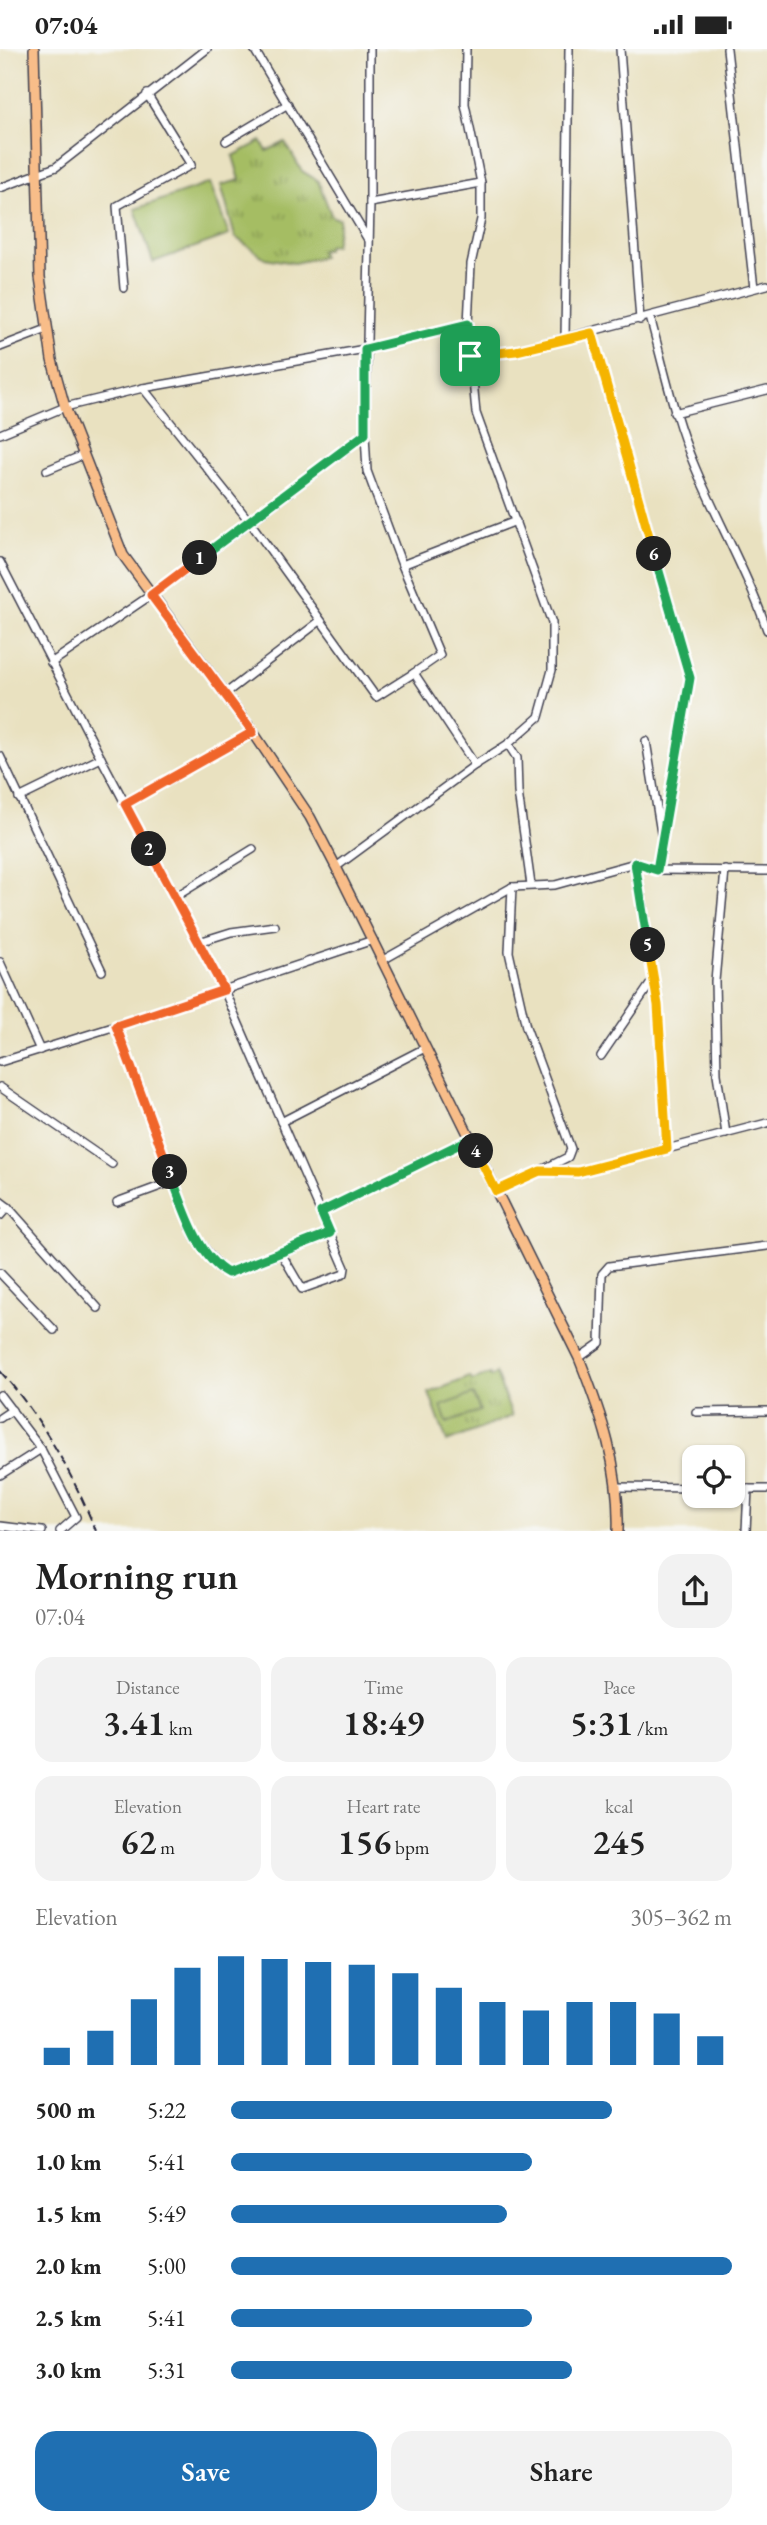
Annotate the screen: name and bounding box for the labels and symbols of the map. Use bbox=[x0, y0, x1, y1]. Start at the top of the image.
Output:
pin bbox=[440, 326, 500, 386]
pin: 6 bbox=[636, 537, 672, 571]
pin: 1 bbox=[182, 540, 218, 575]
pin: 2 bbox=[132, 831, 166, 867]
pin: 5 bbox=[630, 927, 666, 963]
pin: 4 bbox=[458, 1133, 494, 1169]
pin: 3 bbox=[152, 1155, 188, 1189]

